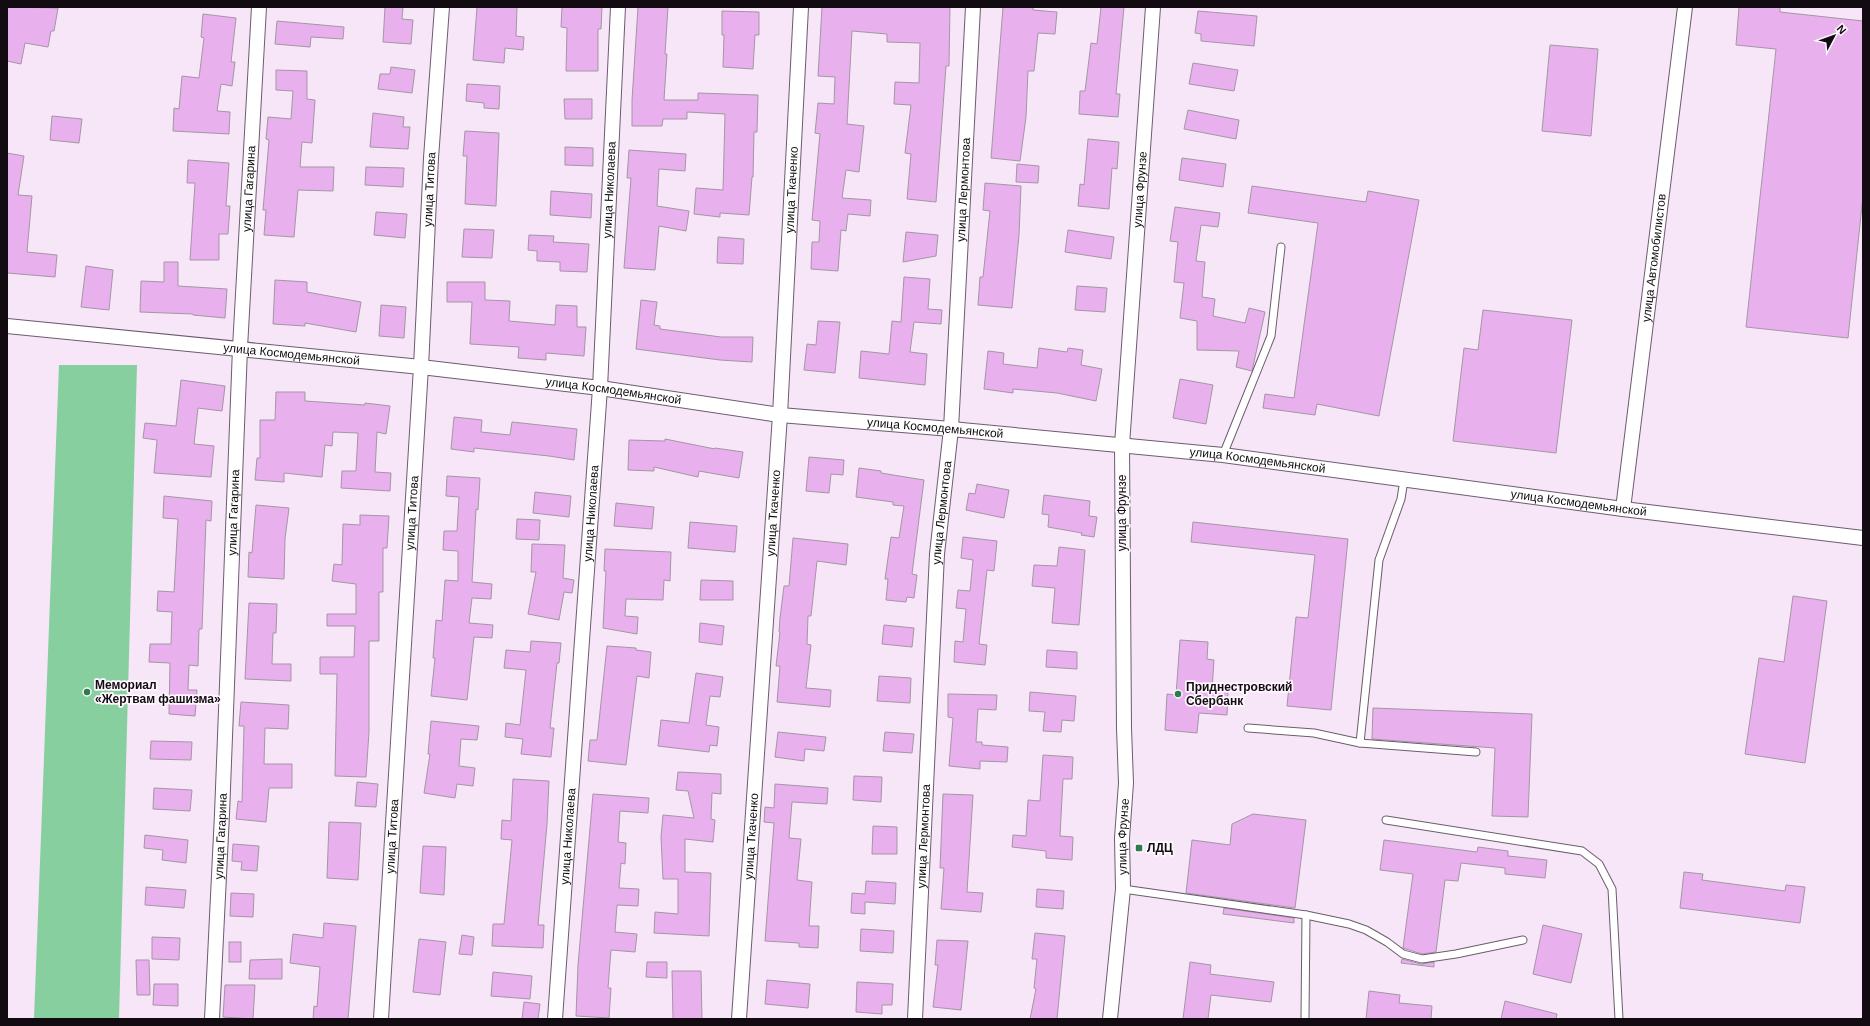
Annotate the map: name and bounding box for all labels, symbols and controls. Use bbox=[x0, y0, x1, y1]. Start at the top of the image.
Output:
north arrow bbox=[1814, 16, 1854, 56]
text: N bbox=[1834, 23, 1849, 36]
street label: улица Лермонтова bbox=[954, 137, 973, 242]
street label: улица Николаева bbox=[600, 141, 619, 239]
street label: улица Гагарина bbox=[239, 145, 258, 232]
street label: улица Ткаченко bbox=[782, 146, 801, 233]
street label: улица Фрунзе bbox=[1130, 150, 1150, 228]
street label: улица Титова bbox=[421, 151, 438, 227]
street label: улица Автомобилистов bbox=[1639, 193, 1669, 323]
street label: улица Космодемьянской bbox=[223, 340, 360, 368]
street label: улица Космодемьянской bbox=[545, 375, 682, 407]
street label: улица Космодемьянской bbox=[866, 415, 1004, 441]
street label: улица Космодемьянской bbox=[1189, 445, 1326, 476]
street label: улица Лермонтова bbox=[930, 460, 954, 565]
street label: улица Николаева bbox=[581, 464, 602, 562]
street label: улица Гагарина bbox=[225, 469, 242, 556]
street label: улица Ткаченко bbox=[763, 469, 783, 557]
street label: улица Фрунзе bbox=[1115, 474, 1129, 551]
street label: улица Титова bbox=[403, 475, 421, 551]
street label: улица Космодемьянской bbox=[1510, 487, 1647, 519]
place label: Мемориал «Жертвам фашизма» bbox=[95, 678, 221, 706]
place label: Приднестровский Сбербанк bbox=[1186, 680, 1292, 708]
marker: Мемориал «Жертвам фашизма» bbox=[82, 687, 92, 697]
marker: Приднестровский Сбербанк bbox=[1173, 689, 1183, 699]
street label: улица Лермонтова bbox=[914, 784, 933, 889]
street label: улица Николаева bbox=[558, 787, 578, 885]
street label: улица Гагарина bbox=[212, 792, 230, 880]
street label: улица Ткаченко bbox=[741, 792, 761, 880]
street label: улица Титова bbox=[383, 798, 402, 874]
street label: улица Фрунзе bbox=[1115, 798, 1132, 875]
place label: ЛДЦ bbox=[1147, 841, 1173, 855]
marker: ЛДЦ bbox=[1134, 843, 1144, 853]

